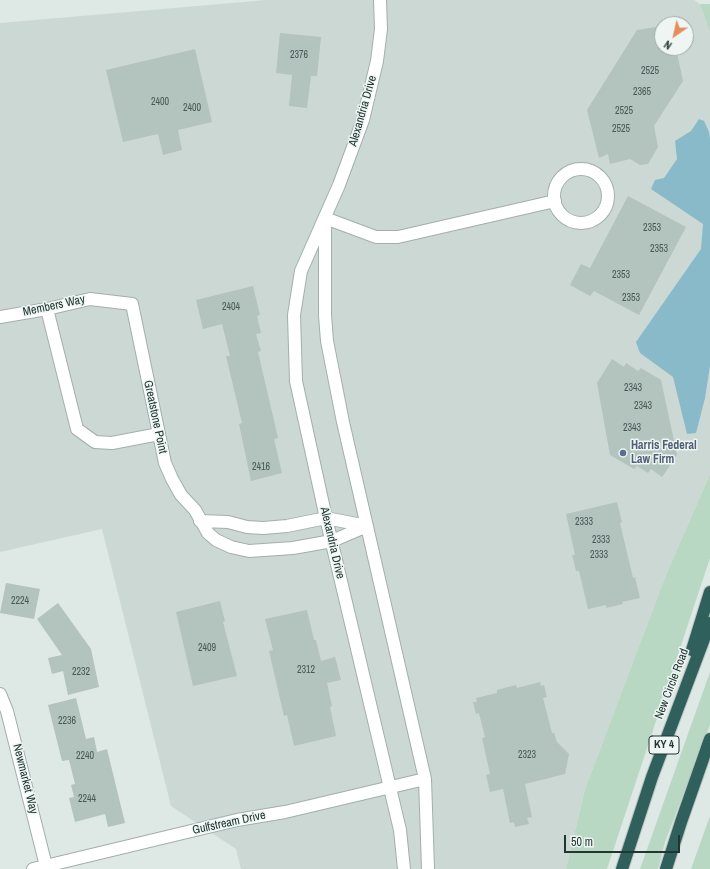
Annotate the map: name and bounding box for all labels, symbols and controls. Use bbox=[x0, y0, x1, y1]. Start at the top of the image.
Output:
north arrow bbox=[654, 16, 694, 56]
text: N bbox=[661, 37, 674, 53]
house number: 2376 bbox=[290, 49, 308, 61]
house number: 2525 bbox=[641, 65, 659, 77]
street label: Alexandria Drive bbox=[346, 74, 380, 148]
house number: 2365 bbox=[633, 86, 651, 98]
house number: 2400 bbox=[151, 96, 169, 108]
house number: 2400 bbox=[183, 102, 201, 114]
house number: 2525 bbox=[615, 105, 633, 117]
house number: 2525 bbox=[612, 123, 630, 135]
house number: 2353 bbox=[643, 222, 661, 234]
house number: 2353 bbox=[650, 243, 668, 255]
house number: 2353 bbox=[612, 269, 630, 281]
street label: Members Way bbox=[22, 292, 86, 320]
house number: 2353 bbox=[622, 292, 640, 304]
house number: 2404 bbox=[222, 301, 240, 313]
street label: Greatstone Point bbox=[140, 379, 170, 455]
house number: 2343 bbox=[624, 382, 642, 394]
house number: 2343 bbox=[634, 400, 652, 412]
house number: 2343 bbox=[623, 422, 641, 434]
place label: Harris Federal Law Firm bbox=[631, 439, 697, 467]
marker: Harris Federal Law Firm bbox=[618, 448, 628, 458]
house number: 2416 bbox=[252, 461, 270, 473]
street label: Alexandria Drive bbox=[317, 506, 347, 580]
house number: 2333 bbox=[575, 516, 593, 528]
house number: 2333 bbox=[592, 534, 610, 546]
house number: 2333 bbox=[590, 549, 608, 561]
house number: 2224 bbox=[11, 595, 29, 607]
house number: 2409 bbox=[198, 642, 216, 654]
street label: New Circle Road bbox=[652, 647, 692, 721]
house number: 2312 bbox=[297, 664, 315, 676]
house number: 2232 bbox=[72, 666, 90, 678]
house number: 2236 bbox=[58, 715, 76, 727]
road number: KY 4 bbox=[649, 736, 679, 754]
street label: Newmarket Way bbox=[9, 742, 41, 816]
house number: 2323 bbox=[518, 749, 536, 761]
house number: 2240 bbox=[76, 750, 94, 762]
house number: 2244 bbox=[78, 793, 96, 805]
street label: Gulfstream Drive bbox=[191, 808, 267, 838]
scale bar bbox=[566, 827, 682, 853]
text: 50 m bbox=[571, 834, 593, 850]

